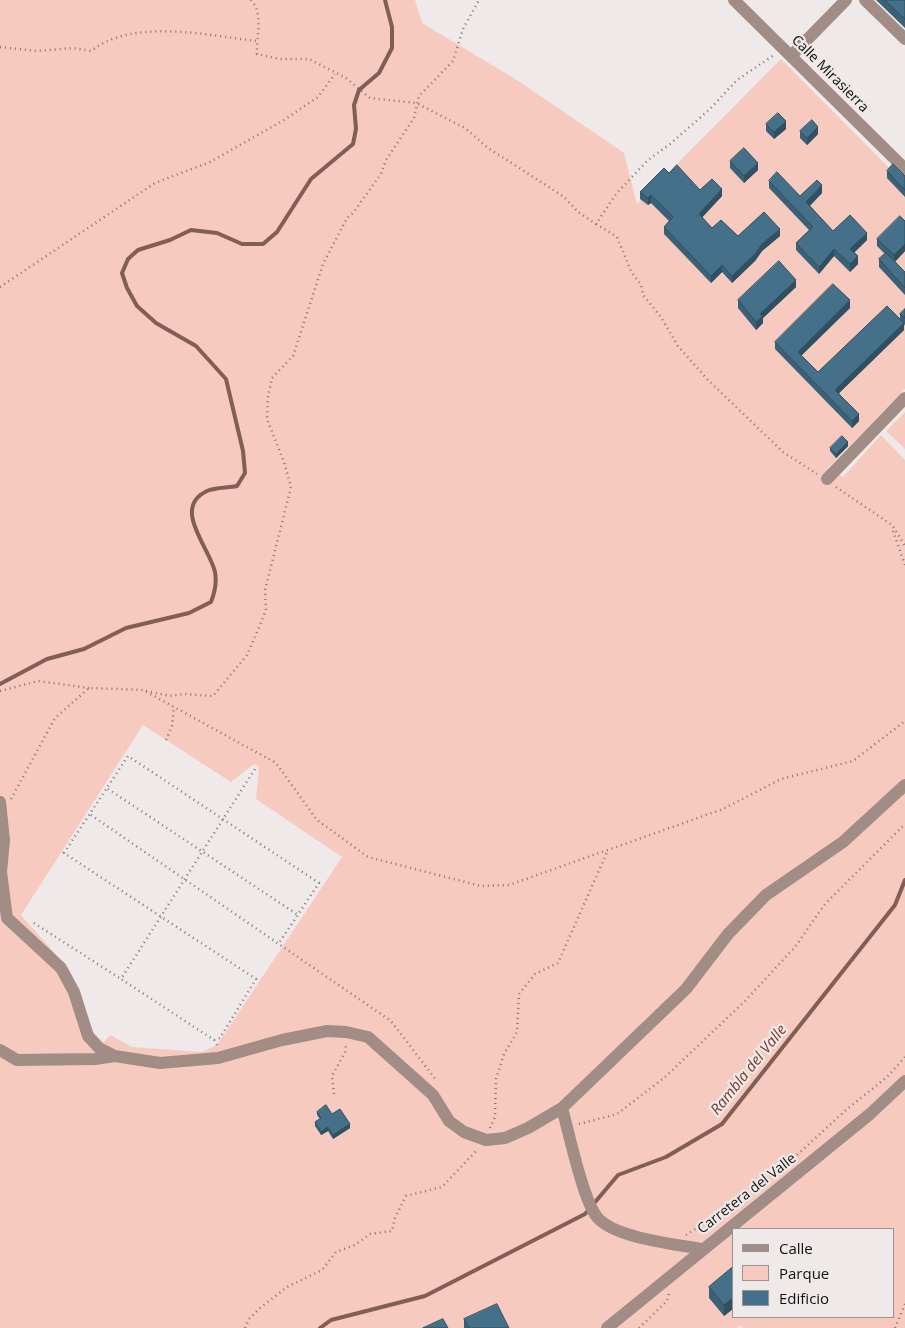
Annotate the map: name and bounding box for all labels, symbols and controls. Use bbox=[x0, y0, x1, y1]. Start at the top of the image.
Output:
street label: Calle Mirasierra bbox=[788, 32, 872, 116]
water label: Rambla del Valle bbox=[707, 1021, 791, 1119]
street label: Carretera del Valle bbox=[694, 1150, 800, 1238]
legend bbox=[732, 1228, 895, 1318]
text: Calle bbox=[779, 1238, 813, 1258]
text: Parque bbox=[779, 1263, 829, 1283]
text: Edificio bbox=[779, 1288, 829, 1308]

